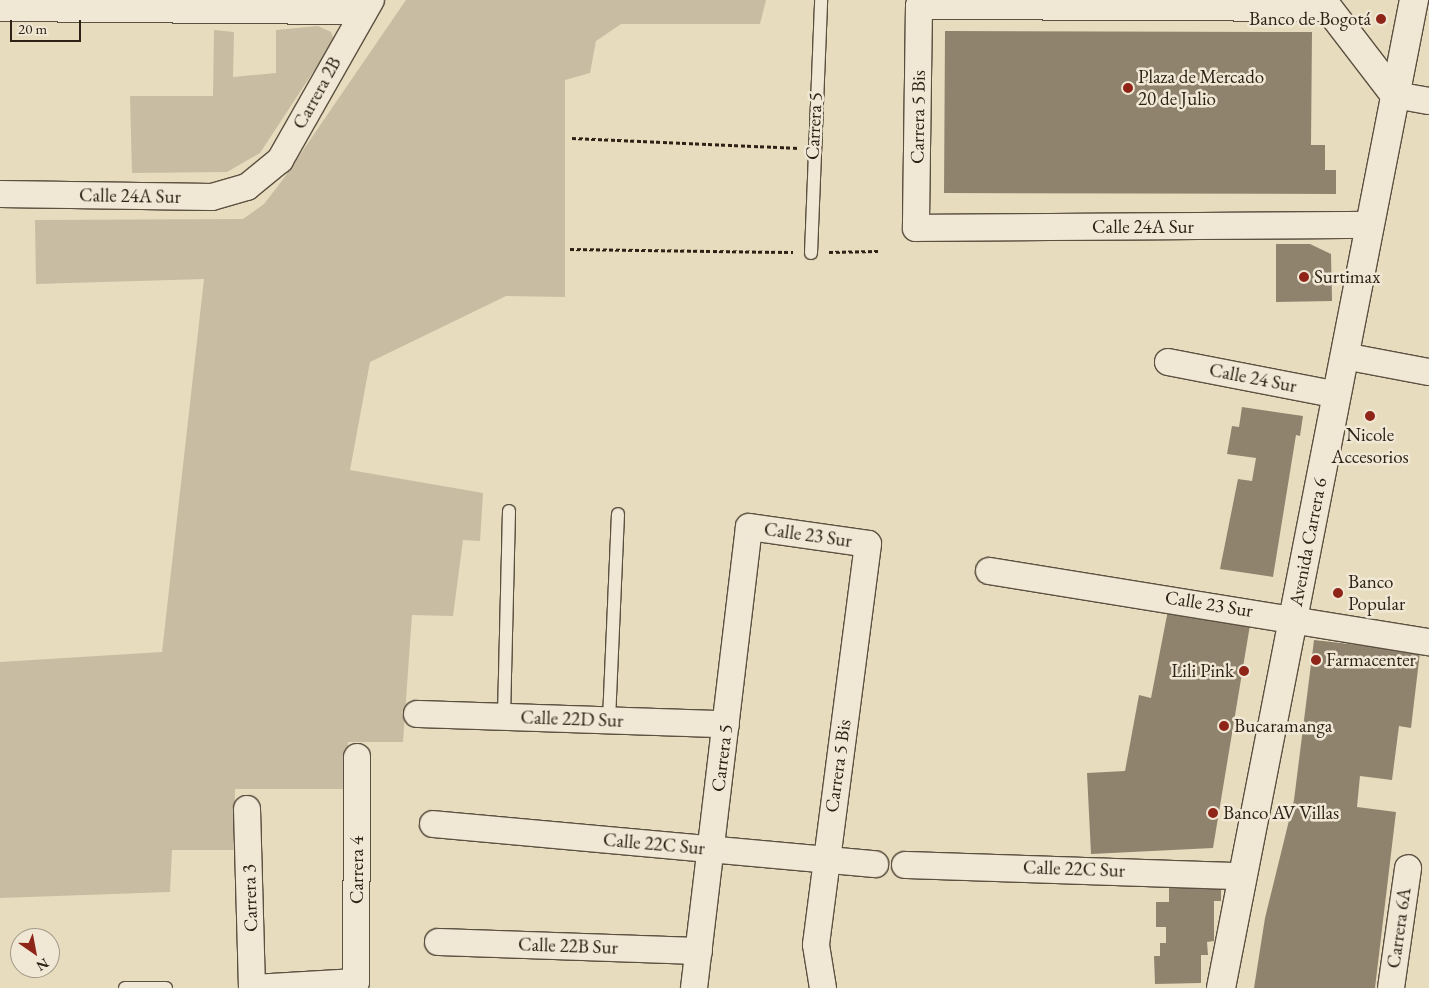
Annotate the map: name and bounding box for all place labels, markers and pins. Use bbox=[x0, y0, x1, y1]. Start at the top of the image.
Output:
place label: Banco de Bogotá bbox=[1249, 8, 1371, 30]
marker: Banco de Bogotá bbox=[1375, 13, 1387, 25]
place label: Plaza de Mercado 20 de Julio bbox=[1138, 66, 1264, 110]
marker: Plaza de Mercado 20 de Julio bbox=[1122, 82, 1134, 94]
place label: Surtimax bbox=[1314, 266, 1380, 288]
marker: Surtimax bbox=[1298, 271, 1310, 283]
marker: Nicole Accesorios bbox=[1364, 410, 1376, 422]
place label: Nicole Accesorios bbox=[1331, 424, 1409, 468]
place label: Banco Popular bbox=[1348, 571, 1405, 615]
marker: Banco Popular bbox=[1332, 587, 1344, 599]
place label: Farmacenter bbox=[1326, 649, 1416, 671]
marker: Farmacenter bbox=[1310, 654, 1322, 666]
place label: Lili Pink bbox=[1171, 660, 1234, 682]
marker: Lili Pink bbox=[1238, 665, 1250, 677]
place label: Bucaramanga bbox=[1234, 715, 1332, 737]
marker: Bucaramanga bbox=[1218, 720, 1230, 732]
place label: Banco AV Villas bbox=[1223, 802, 1339, 824]
marker: Banco AV Villas bbox=[1207, 807, 1219, 819]

